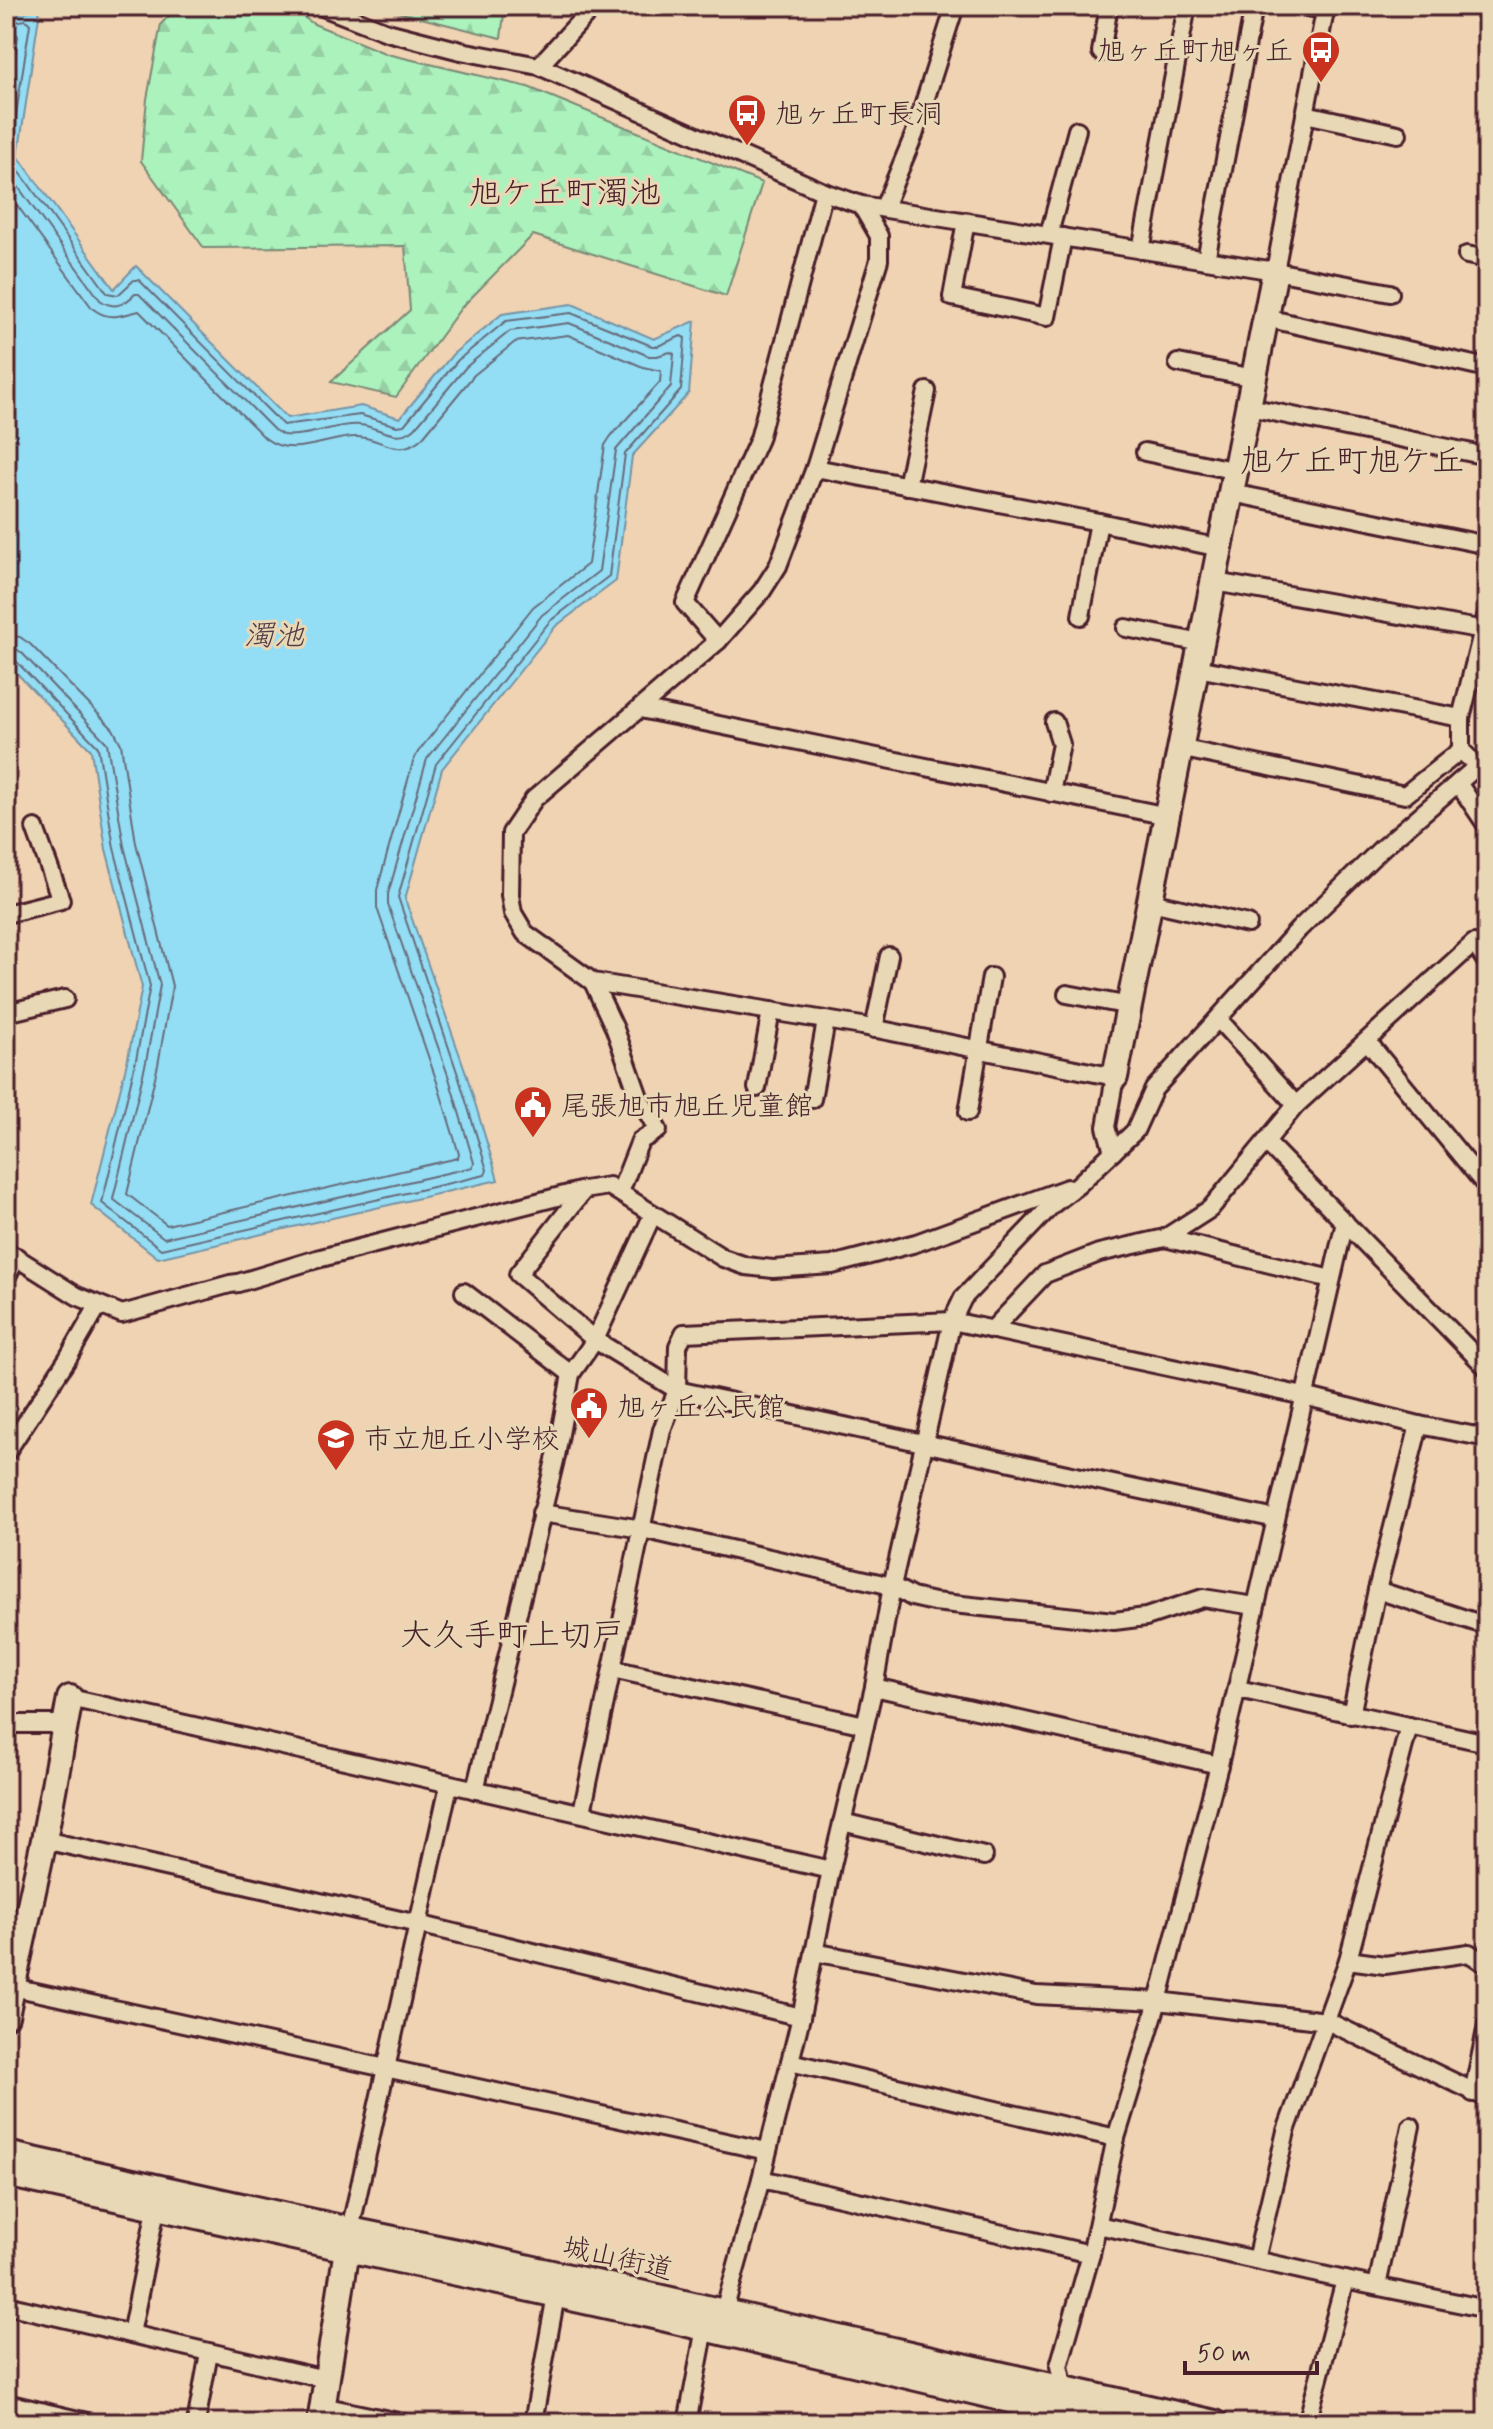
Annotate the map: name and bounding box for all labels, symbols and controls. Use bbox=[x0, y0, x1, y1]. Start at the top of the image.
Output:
bus stop icon: 旭ヶ丘町旭ヶ丘 bbox=[1300, 29, 1342, 84]
place label: 旭ヶ丘町旭ヶ丘 bbox=[1097, 34, 1293, 71]
bus stop icon: 旭ヶ丘町長洞 bbox=[726, 92, 768, 147]
place label: 旭ヶ丘町長洞 bbox=[775, 97, 943, 134]
district label: 旭ケ丘町濁池 bbox=[469, 173, 661, 215]
district label: 旭ケ丘町旭ケ丘 bbox=[1240, 441, 1464, 483]
water label: 濁池 bbox=[244, 617, 305, 656]
public building icon: 尾張旭市旭丘児童館 bbox=[512, 1084, 554, 1139]
place label: 尾張旭市旭丘児童館 bbox=[561, 1089, 813, 1126]
public building icon: 旭ヶ丘公民館 bbox=[568, 1385, 610, 1440]
place label: 旭ヶ丘公民館 bbox=[617, 1390, 785, 1427]
school or university icon: 市立旭丘小学校 bbox=[315, 1417, 357, 1472]
place label: 市立旭丘小学校 bbox=[364, 1422, 560, 1459]
district label: 大久手町上切戸 bbox=[400, 1615, 624, 1657]
street label: 城山街道 bbox=[559, 2229, 676, 2290]
scale bar bbox=[1185, 2325, 1317, 2375]
text: 50 m bbox=[1197, 2339, 1251, 2370]

